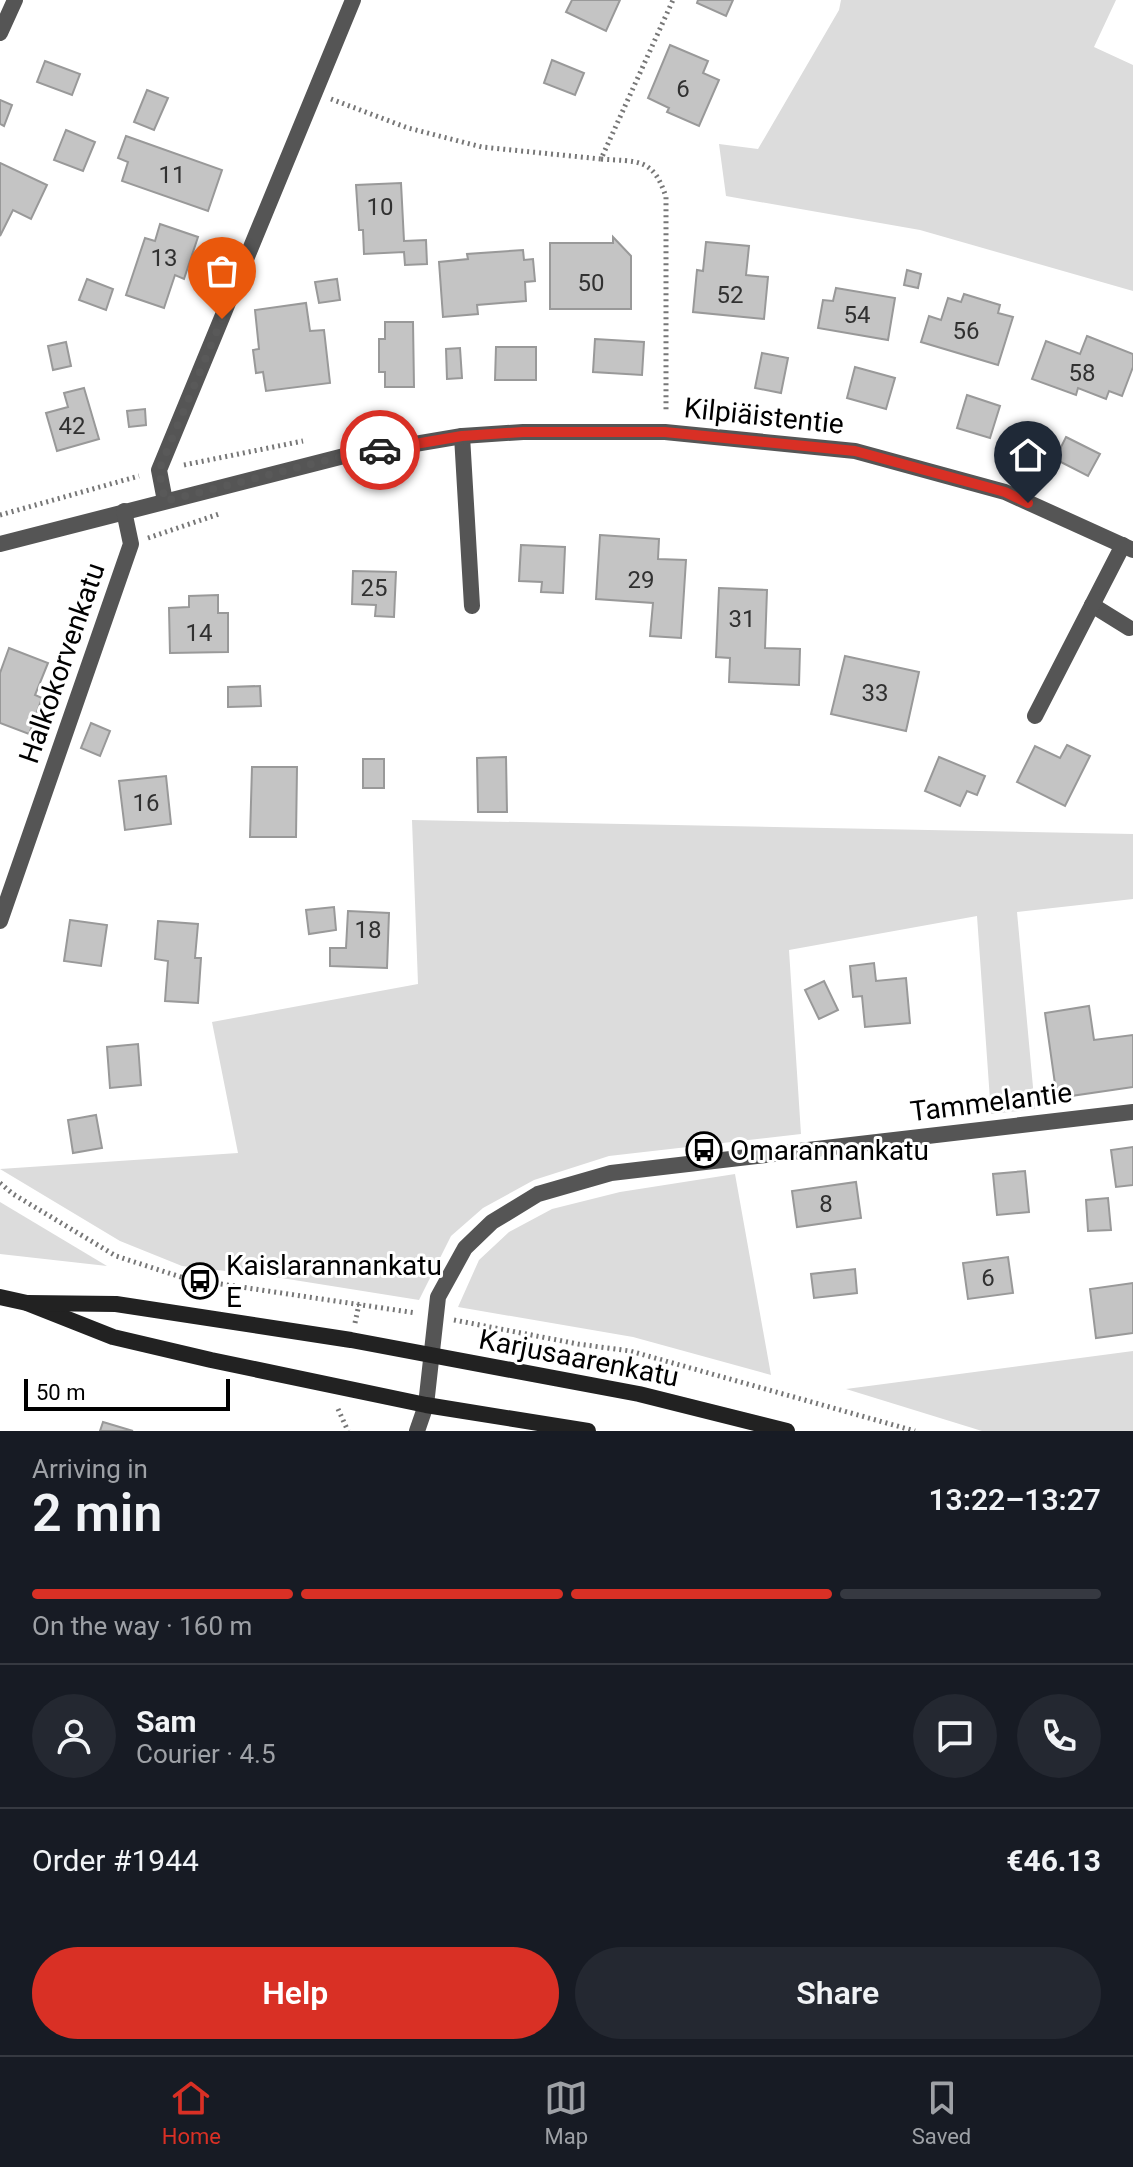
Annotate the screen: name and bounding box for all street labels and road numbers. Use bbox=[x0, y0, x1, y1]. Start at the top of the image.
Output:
street label: Kilpiäistentie bbox=[682, 391, 846, 441]
street label: Halkokorvenkatu bbox=[12, 558, 112, 768]
street label: Tammelantie bbox=[908, 1076, 1074, 1128]
street label: Karjusaarenkatu bbox=[476, 1322, 682, 1394]

